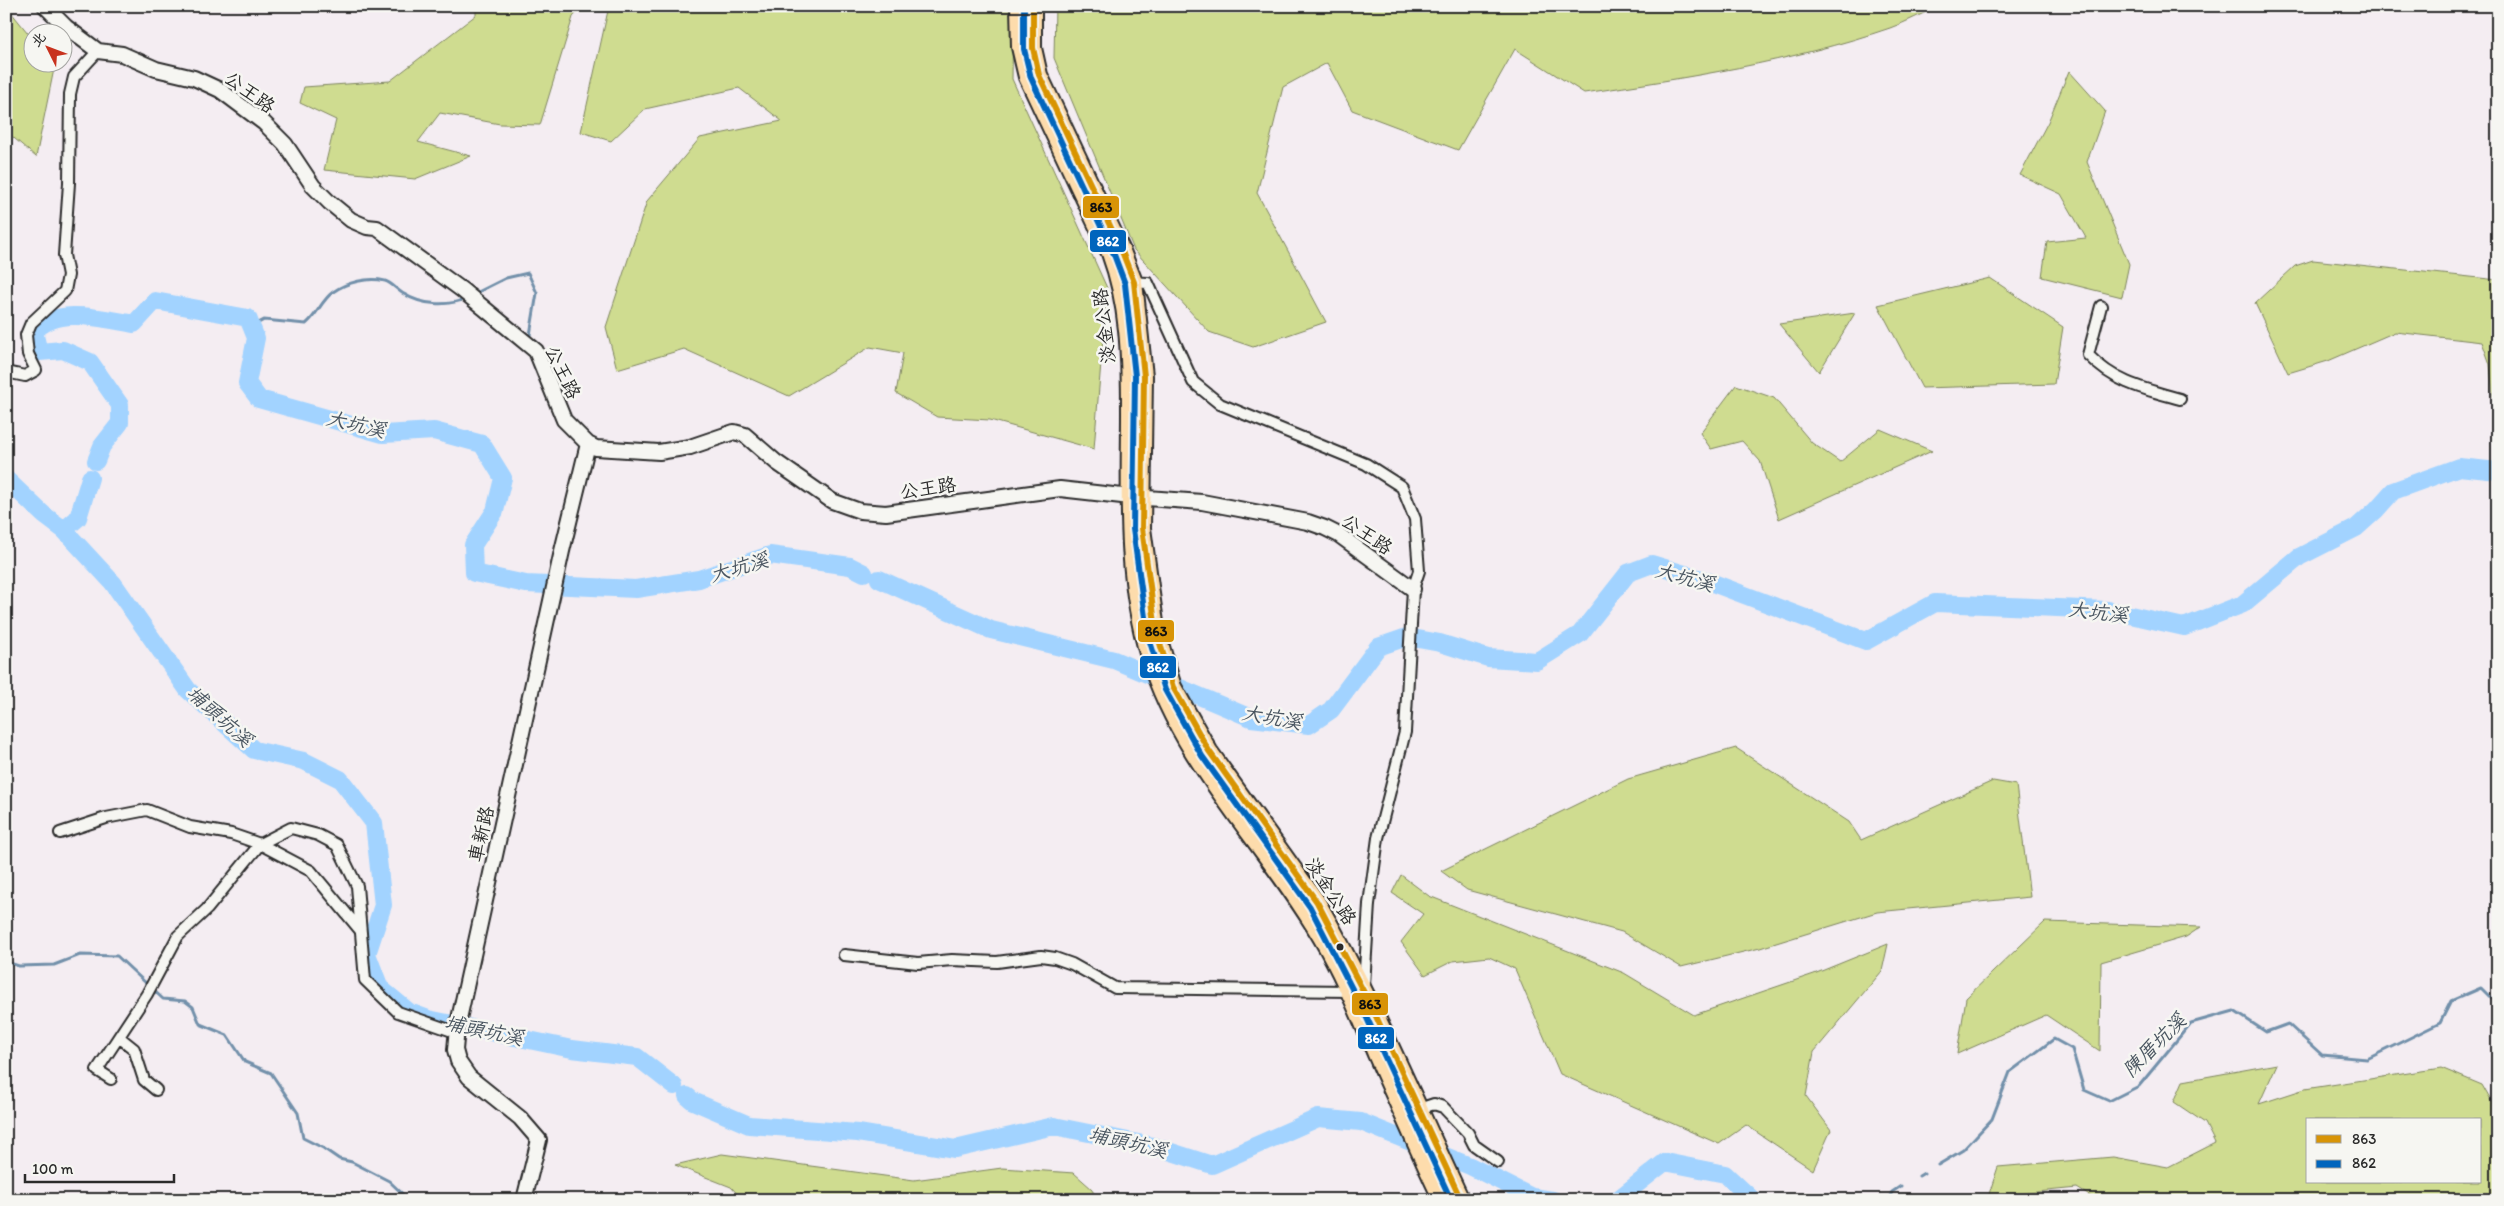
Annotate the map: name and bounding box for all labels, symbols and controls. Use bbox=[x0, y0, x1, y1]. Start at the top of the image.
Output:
north arrow bbox=[22, 22, 72, 72]
text: 北 bbox=[28, 29, 50, 51]
street label: 公王路 bbox=[220, 66, 280, 118]
line badge: 863 bbox=[1082, 195, 1120, 219]
text: 863 bbox=[1090, 199, 1113, 216]
line badge: 862 bbox=[1089, 229, 1127, 253]
text: 862 bbox=[1097, 233, 1120, 250]
street label: 淡金公路 bbox=[1088, 287, 1120, 365]
street label: 公王路 bbox=[540, 341, 586, 403]
water label: 大坑溪 bbox=[324, 406, 389, 443]
street label: 公王路 bbox=[898, 473, 958, 503]
street label: 公王路 bbox=[1337, 509, 1397, 559]
water label: 大坑溪 bbox=[707, 547, 772, 587]
water label: 大坑溪 bbox=[1653, 558, 1718, 597]
water label: 大坑溪 bbox=[2067, 597, 2130, 627]
line badge: 863 bbox=[1137, 619, 1175, 643]
text: 863 bbox=[1145, 623, 1168, 640]
line badge: 862 bbox=[1139, 655, 1177, 679]
text: 862 bbox=[1147, 659, 1170, 676]
water label: 埔頭坑溪 bbox=[182, 680, 258, 752]
water label: 大坑溪 bbox=[1240, 700, 1305, 734]
street label: 車新路 bbox=[463, 804, 499, 864]
street label: 淡金公路 bbox=[1301, 853, 1361, 929]
unlabelled marker bbox=[1335, 942, 1345, 952]
line badge: 863 bbox=[1351, 992, 1389, 1016]
text: 863 bbox=[1359, 996, 1382, 1013]
water label: 陳厝坑溪 bbox=[2117, 1008, 2191, 1082]
water label: 埔頭坑溪 bbox=[442, 1010, 527, 1050]
line badge: 862 bbox=[1357, 1026, 1395, 1050]
text: 862 bbox=[1365, 1030, 1388, 1047]
legend bbox=[2306, 1118, 2482, 1184]
water label: 埔頭坑溪 bbox=[1086, 1121, 1171, 1163]
text: 863 bbox=[2352, 1130, 2376, 1148]
scale bar bbox=[25, 1151, 174, 1183]
text: 862 bbox=[2352, 1154, 2376, 1172]
text: 100 m bbox=[32, 1160, 74, 1178]

